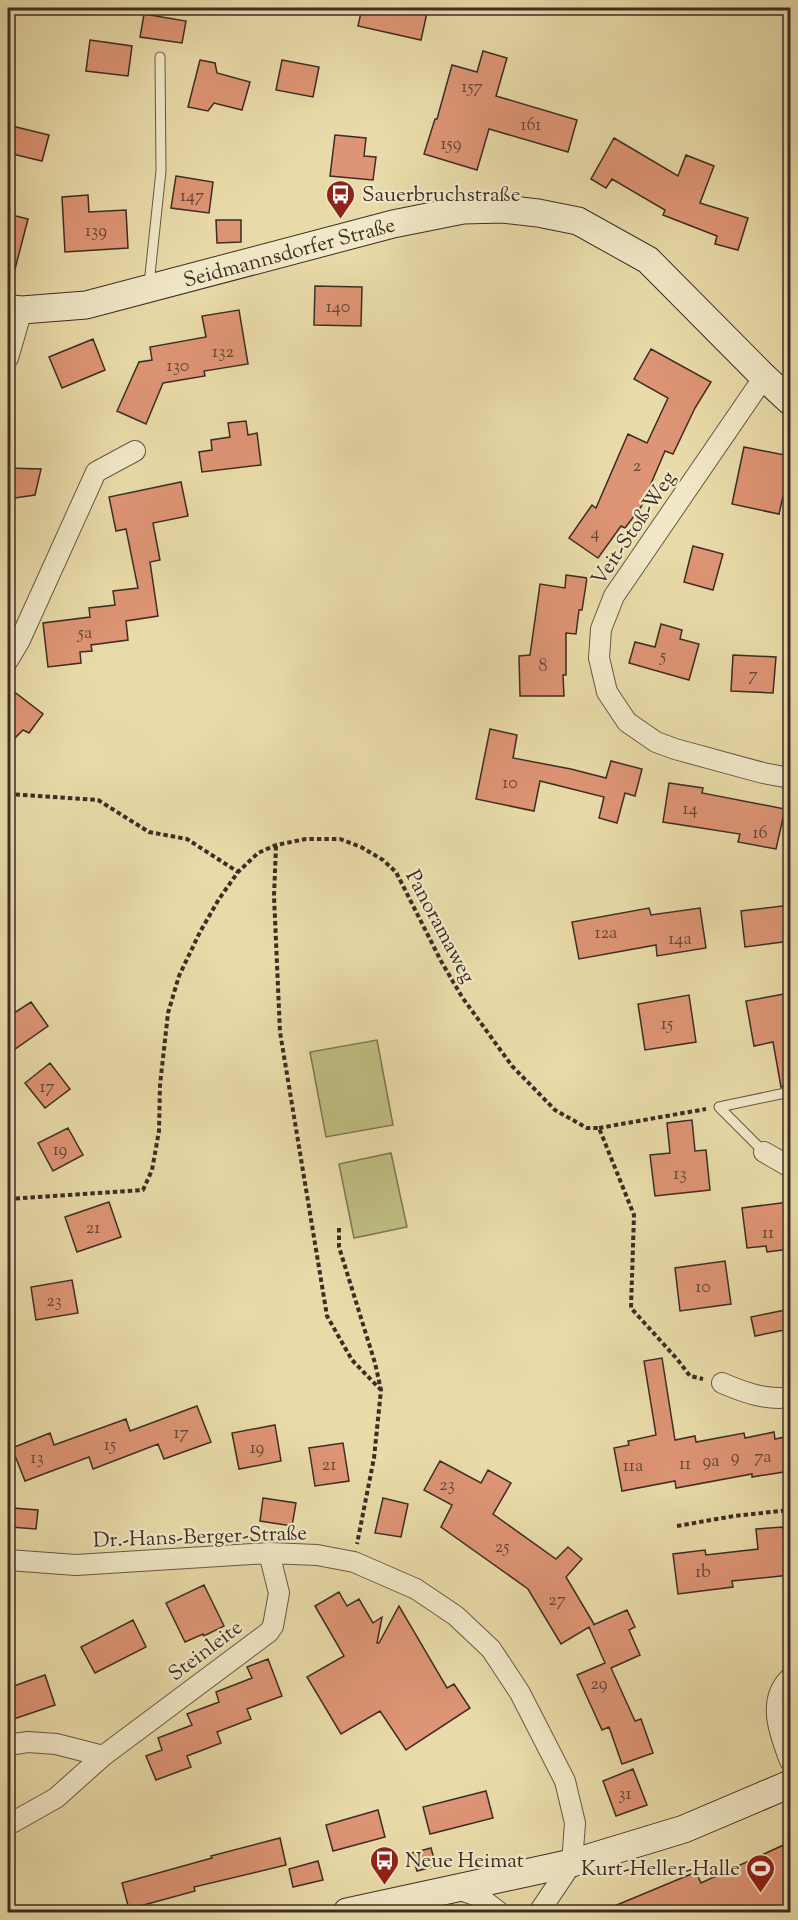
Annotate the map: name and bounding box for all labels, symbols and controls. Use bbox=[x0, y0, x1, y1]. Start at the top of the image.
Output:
house number: 157 bbox=[461, 75, 483, 101]
house number: 161 bbox=[520, 113, 542, 139]
house number: 159 bbox=[440, 132, 462, 158]
bus stop icon: Sauerbruchstraße bbox=[325, 178, 357, 220]
place label: Sauerbruchstraße bbox=[362, 181, 520, 211]
house number: 147 bbox=[180, 184, 204, 210]
street label: Seidmannsdorfer Straße bbox=[180, 211, 399, 297]
house number: 139 bbox=[85, 219, 107, 245]
house number: 140 bbox=[326, 295, 350, 321]
house number: 132 bbox=[212, 340, 234, 366]
house number: 130 bbox=[167, 354, 189, 380]
house number: 2 bbox=[633, 454, 642, 480]
street label: Veit-Stoß-Weg bbox=[585, 466, 684, 593]
house number: 4 bbox=[590, 521, 600, 547]
house number: 5a bbox=[77, 621, 92, 647]
house number: 5 bbox=[659, 644, 666, 670]
house number: 8 bbox=[539, 654, 548, 680]
house number: 7 bbox=[748, 663, 758, 689]
house number: 10 bbox=[502, 771, 518, 797]
house number: 14 bbox=[682, 797, 698, 823]
house number: 16 bbox=[752, 821, 768, 847]
street label: Panoramaweg bbox=[397, 865, 482, 989]
house number: 12a bbox=[595, 921, 617, 947]
house number: 14a bbox=[668, 927, 692, 953]
house number: 15 bbox=[661, 1012, 673, 1038]
house number: 17 bbox=[39, 1075, 55, 1101]
house number: 19 bbox=[53, 1138, 68, 1164]
house number: 13 bbox=[673, 1162, 687, 1188]
house number: 21 bbox=[86, 1216, 100, 1242]
house number: 11 bbox=[762, 1221, 774, 1247]
house number: 10 bbox=[695, 1275, 711, 1301]
house number: 23 bbox=[46, 1289, 62, 1315]
house number: 17 bbox=[173, 1421, 189, 1447]
house number: 15 bbox=[104, 1433, 116, 1459]
house number: 19 bbox=[250, 1436, 265, 1462]
house number: 9 bbox=[731, 1445, 740, 1471]
house number: 7a bbox=[754, 1445, 772, 1471]
house number: 13 bbox=[30, 1446, 44, 1472]
house number: 9a bbox=[702, 1449, 720, 1475]
house number: 11 bbox=[679, 1452, 691, 1478]
house number: 21 bbox=[322, 1453, 336, 1479]
house number: 11a bbox=[623, 1454, 643, 1480]
house number: 23 bbox=[439, 1473, 455, 1499]
street label: Dr.-Hans-Berger-Straße bbox=[92, 1519, 308, 1557]
house number: 25 bbox=[495, 1535, 509, 1561]
house number: 1b bbox=[695, 1560, 711, 1586]
house number: 27 bbox=[548, 1588, 566, 1614]
street label: Steinleite bbox=[163, 1614, 250, 1689]
house number: 29 bbox=[590, 1672, 608, 1698]
house number: 31 bbox=[618, 1782, 632, 1808]
bus stop icon: Neue Heimat bbox=[368, 1844, 400, 1886]
place label: Neue Heimat bbox=[405, 1847, 524, 1877]
sports icon: Kurt-Heller-Halle bbox=[745, 1852, 777, 1894]
place label: Kurt-Heller-Halle bbox=[581, 1855, 740, 1885]

